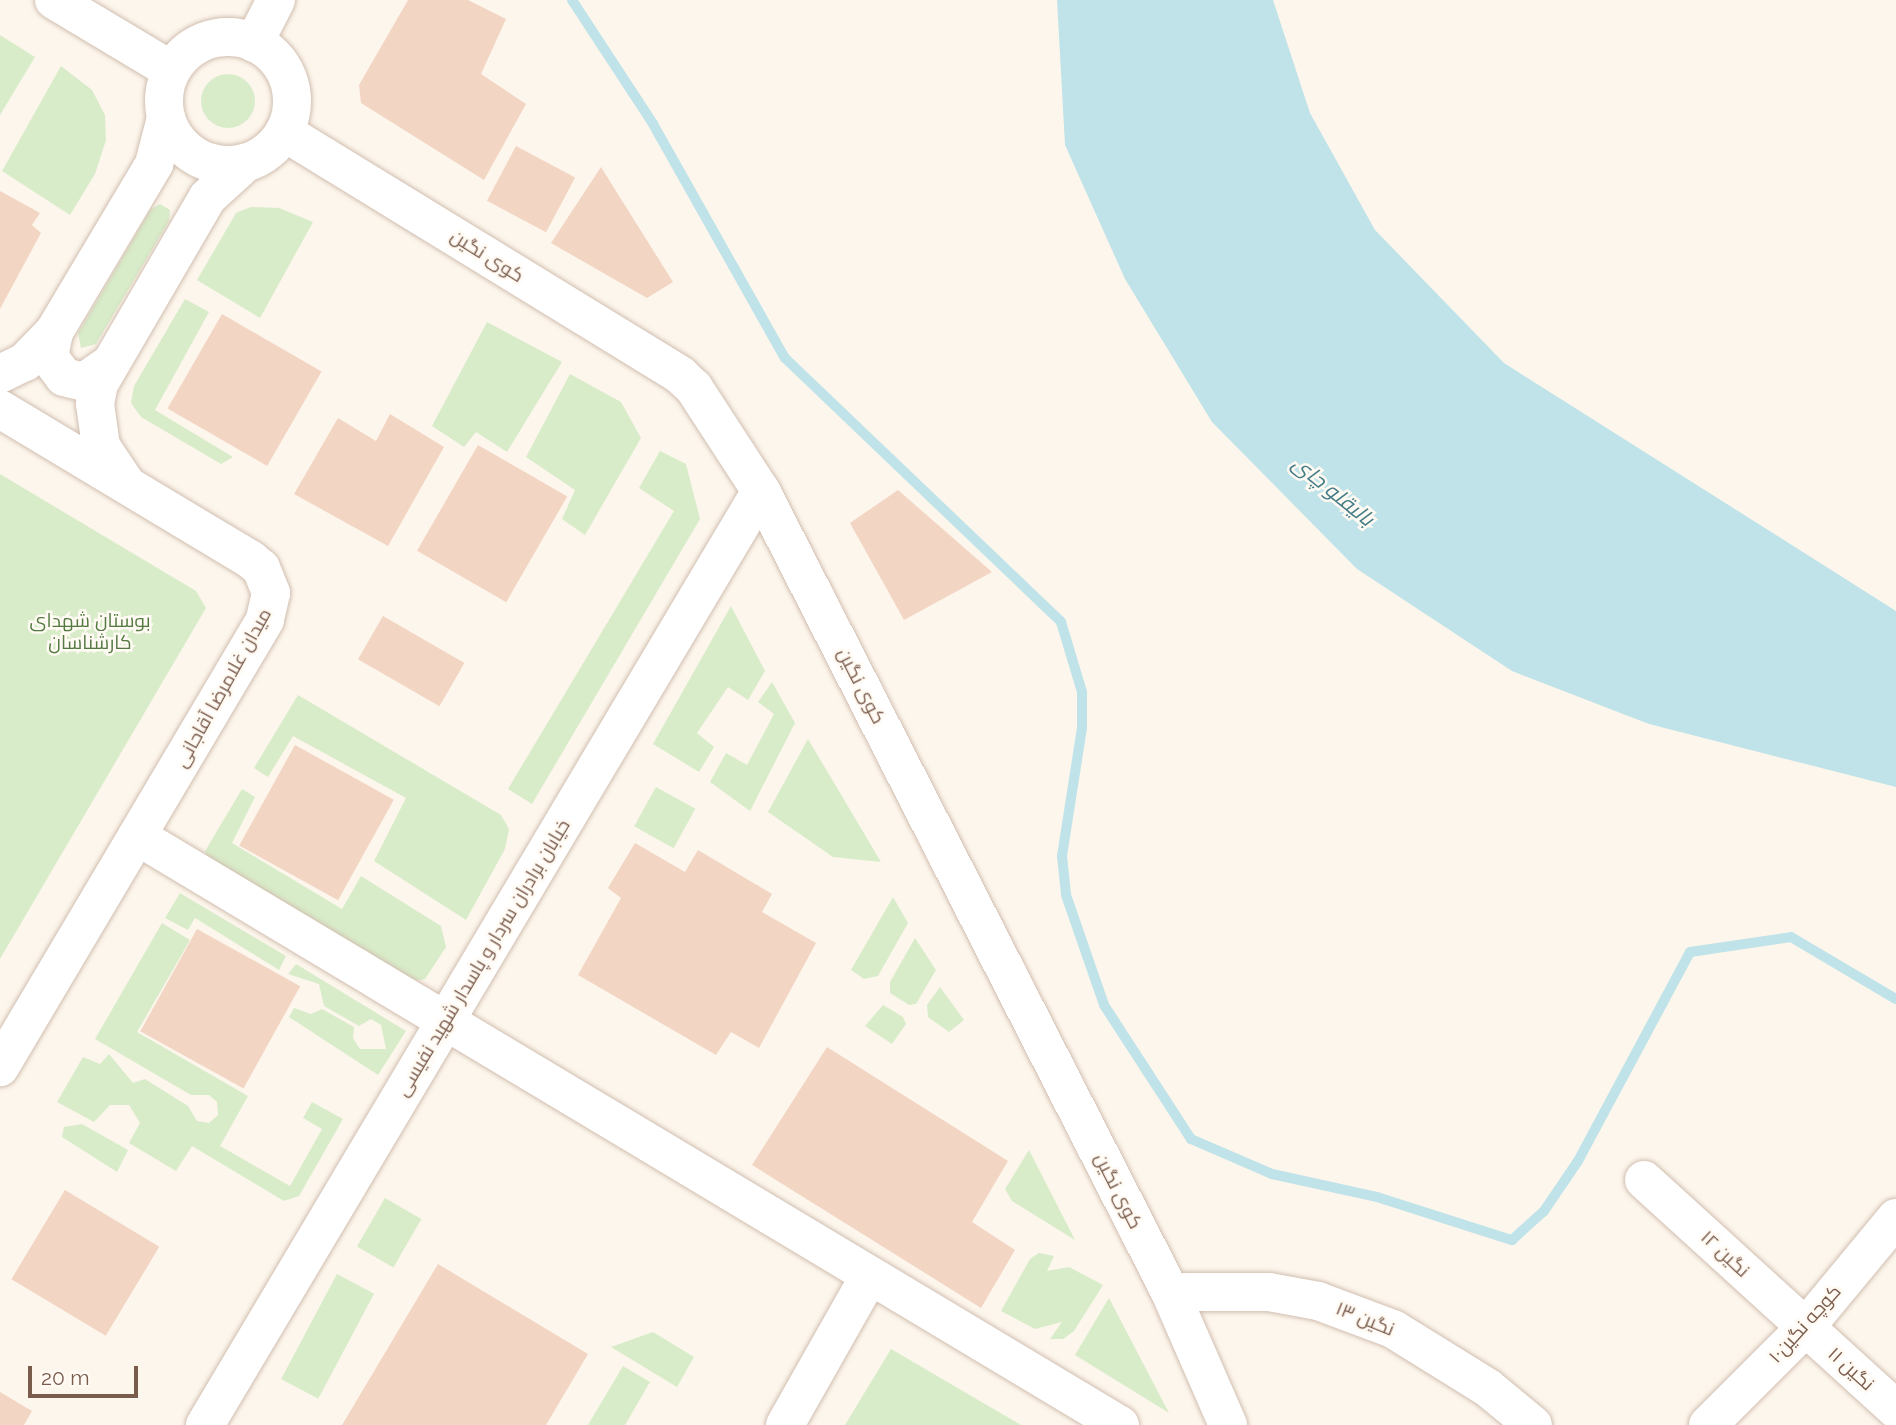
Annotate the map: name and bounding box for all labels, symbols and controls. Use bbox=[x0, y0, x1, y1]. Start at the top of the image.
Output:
street label: کوی نگین bbox=[446, 225, 528, 287]
water label: بالیقلو چای bbox=[1287, 450, 1379, 532]
street label: میدان غلامرضا آقاجانی bbox=[170, 604, 276, 772]
park label: بوستان شهدای کارشناسان bbox=[29, 610, 151, 654]
street label: کوی نگین bbox=[832, 644, 890, 728]
street label: خیابان برادران سردار و پاسدار شهید نفیسی bbox=[391, 815, 575, 1101]
street label: کوی نگین bbox=[1089, 1149, 1147, 1233]
street label: نگین ۱۲ bbox=[1696, 1226, 1754, 1282]
street label: کوچه نگین۱۰ bbox=[1764, 1280, 1846, 1368]
street label: نگین ۱۳ bbox=[1332, 1297, 1398, 1341]
street label: نگین ۱۱ bbox=[1823, 1342, 1879, 1396]
scale bar bbox=[32, 1352, 142, 1396]
text: 20 m bbox=[41, 1365, 89, 1390]

